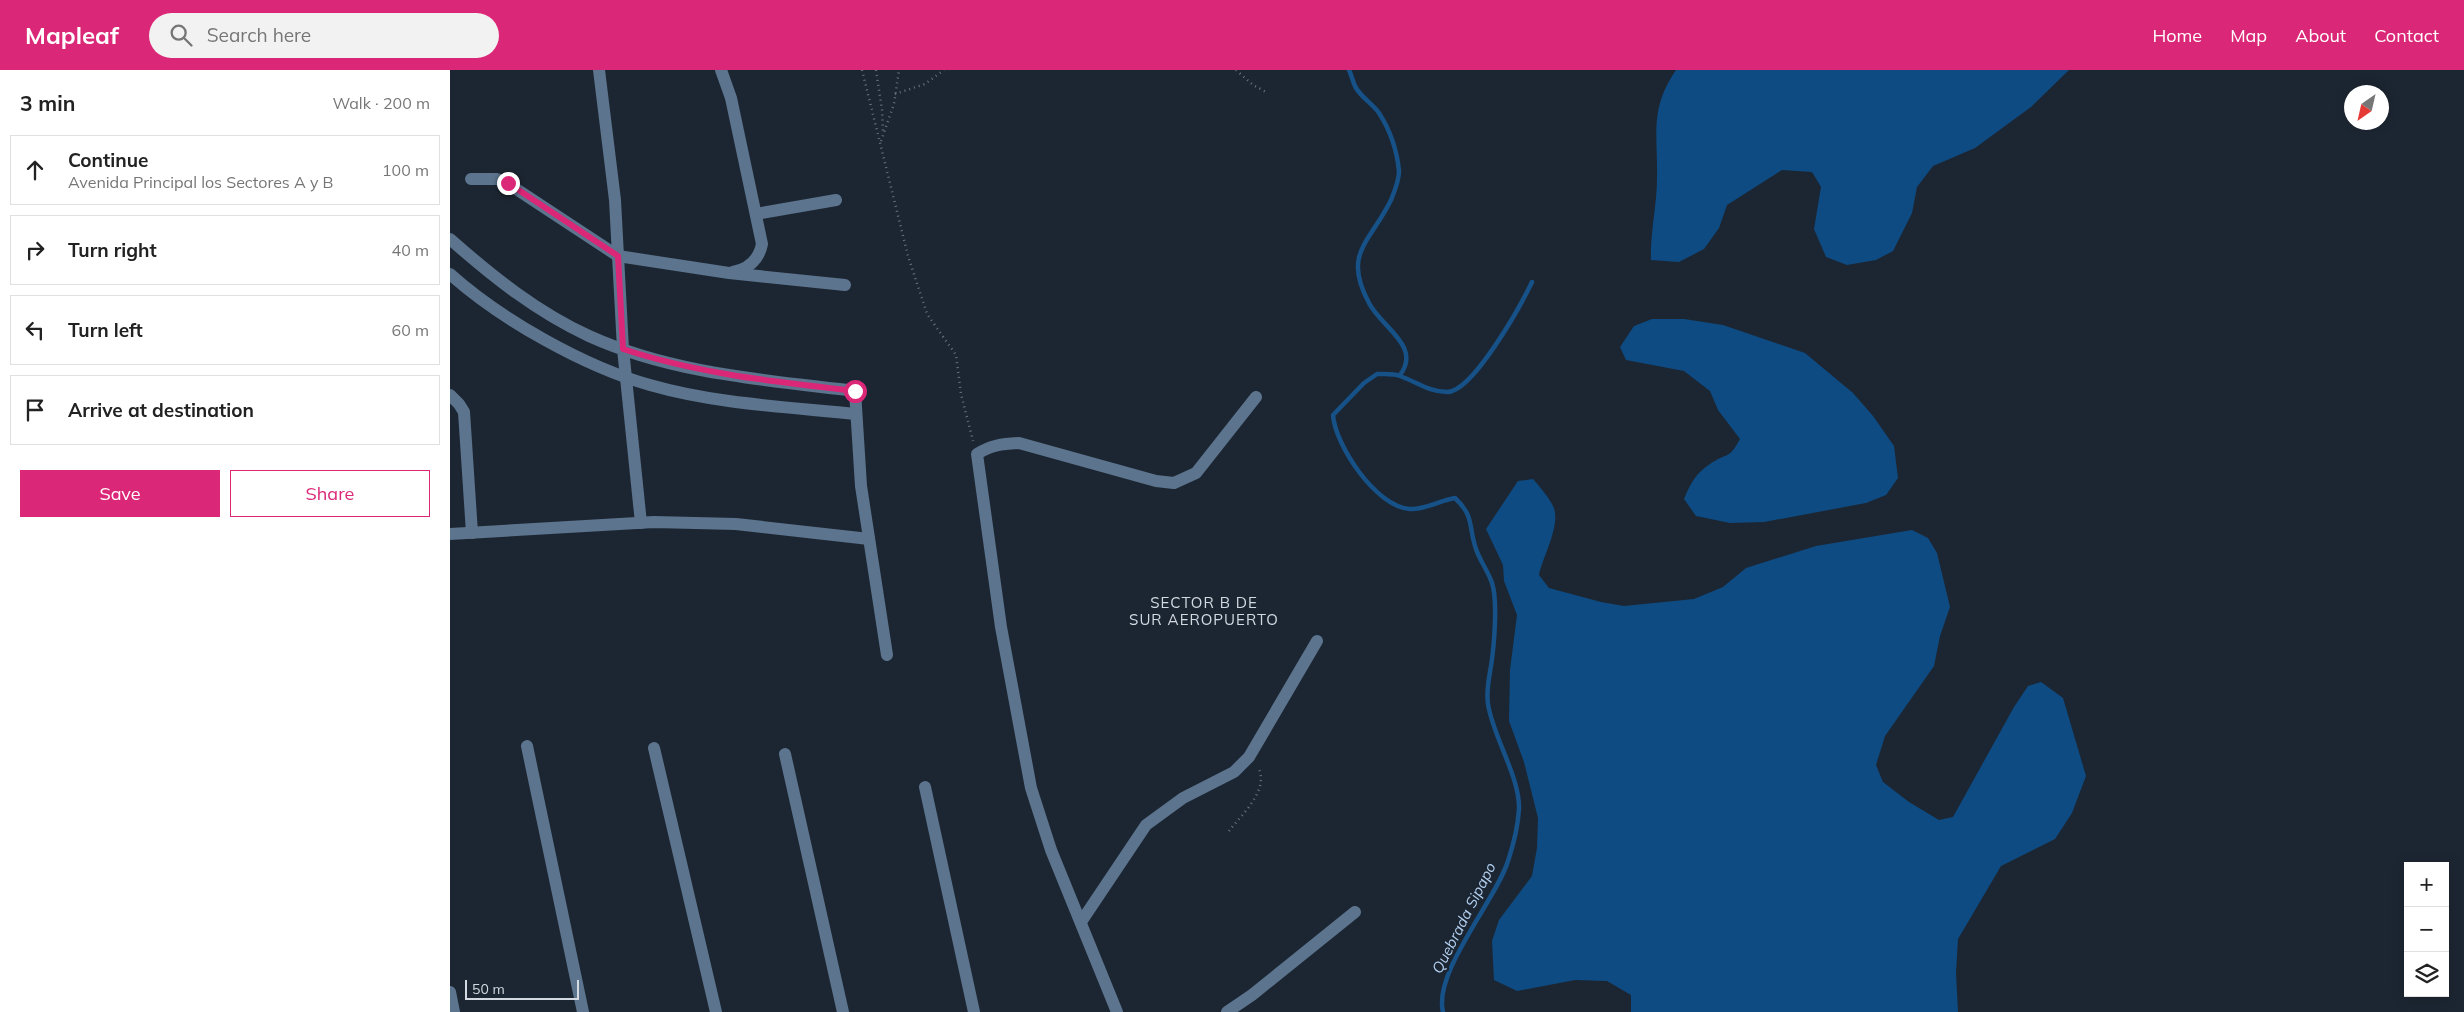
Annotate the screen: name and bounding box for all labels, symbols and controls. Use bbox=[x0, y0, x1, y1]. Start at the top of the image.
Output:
search box bbox=[149, 13, 499, 58]
text: Mapleaf bbox=[25, 20, 119, 50]
icon: search bbox=[167, 21, 195, 49]
text: Search here bbox=[207, 23, 311, 47]
text: Home bbox=[2152, 24, 2202, 47]
text: Map bbox=[2230, 24, 2267, 47]
text: About bbox=[2295, 24, 2346, 47]
text: Contact bbox=[2374, 24, 2439, 47]
north arrow bbox=[2344, 85, 2389, 130]
text: 3 min bbox=[20, 90, 75, 116]
text: Walk · 200 m bbox=[332, 93, 430, 113]
text: Continue bbox=[68, 148, 148, 172]
icon: ahead bbox=[21, 156, 49, 184]
text: 100 m bbox=[382, 160, 429, 180]
text: Avenida Principal los Sectores A y B bbox=[68, 172, 333, 192]
route end bbox=[497, 172, 520, 195]
icon: right bbox=[21, 236, 49, 264]
text: Turn right bbox=[68, 238, 157, 262]
text: 40 m bbox=[392, 240, 429, 260]
icon: left bbox=[21, 316, 49, 344]
text: Turn left bbox=[68, 318, 143, 342]
text: 60 m bbox=[392, 320, 429, 340]
route start bbox=[844, 380, 867, 403]
icon: arrive bbox=[21, 396, 49, 424]
text: Arrive at destination bbox=[68, 398, 254, 422]
button: Save bbox=[20, 470, 220, 517]
button: Share bbox=[230, 470, 430, 517]
district label: SECTOR B DE SUR AEROPUERTO bbox=[1129, 593, 1279, 629]
water label: Quebrada Sipapo bbox=[1427, 859, 1500, 977]
map controls bbox=[2404, 862, 2449, 997]
button: + bbox=[2404, 862, 2449, 907]
button: − bbox=[2404, 907, 2449, 952]
button: layers bbox=[2404, 952, 2449, 997]
scale bar bbox=[465, 977, 579, 1000]
text: 50 m bbox=[472, 980, 505, 998]

